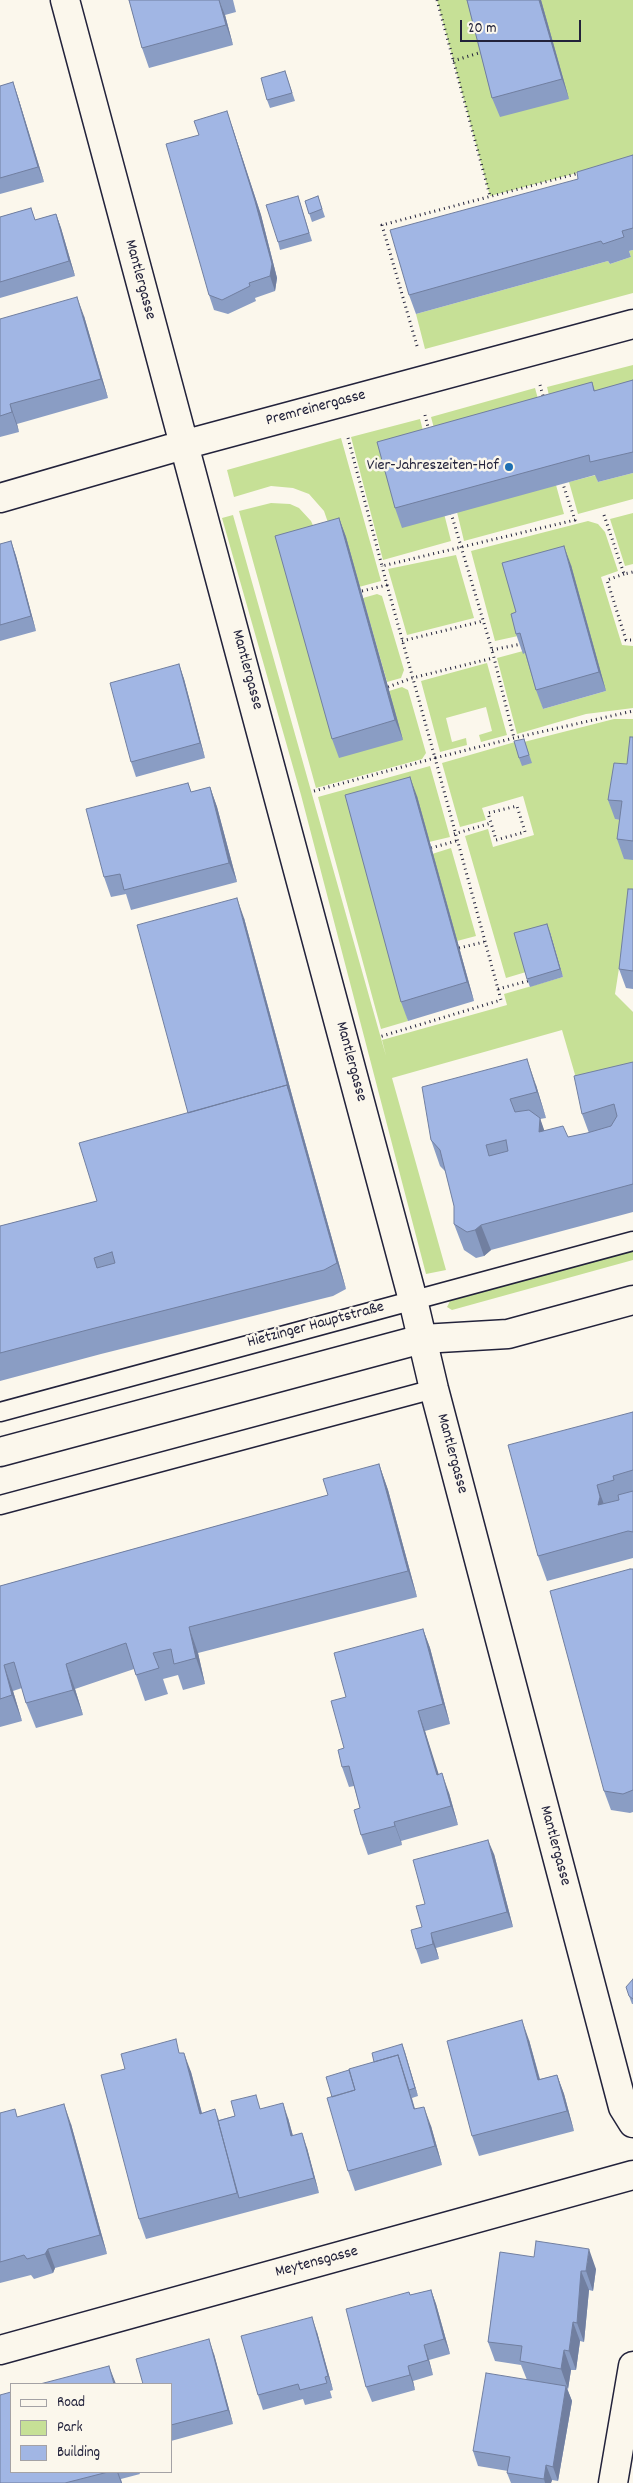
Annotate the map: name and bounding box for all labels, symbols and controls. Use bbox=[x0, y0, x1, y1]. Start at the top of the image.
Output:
scale bar bbox=[463, 10, 584, 42]
text: 20 m bbox=[468, 18, 496, 40]
street label: Mantlergasse bbox=[119, 238, 159, 322]
street label: Premreinergasse bbox=[264, 386, 368, 432]
place label: Vier-Jahreszeiten-Hof bbox=[367, 457, 499, 477]
marker: Vier-Jahreszeiten-Hof bbox=[503, 461, 515, 473]
street label: Mantlergasse bbox=[226, 628, 266, 712]
street label: Mantlergasse bbox=[330, 1020, 370, 1104]
street label: Hietzinger Hauptstraße bbox=[246, 1299, 386, 1353]
street label: Mantlergasse bbox=[431, 1412, 471, 1496]
street label: Mantlergasse bbox=[534, 1804, 574, 1888]
street label: Meytensgasse bbox=[273, 2243, 361, 2283]
legend bbox=[10, 2383, 172, 2473]
text: Road bbox=[57, 2392, 85, 2414]
text: Park bbox=[57, 2417, 83, 2439]
text: Building bbox=[57, 2442, 100, 2464]

